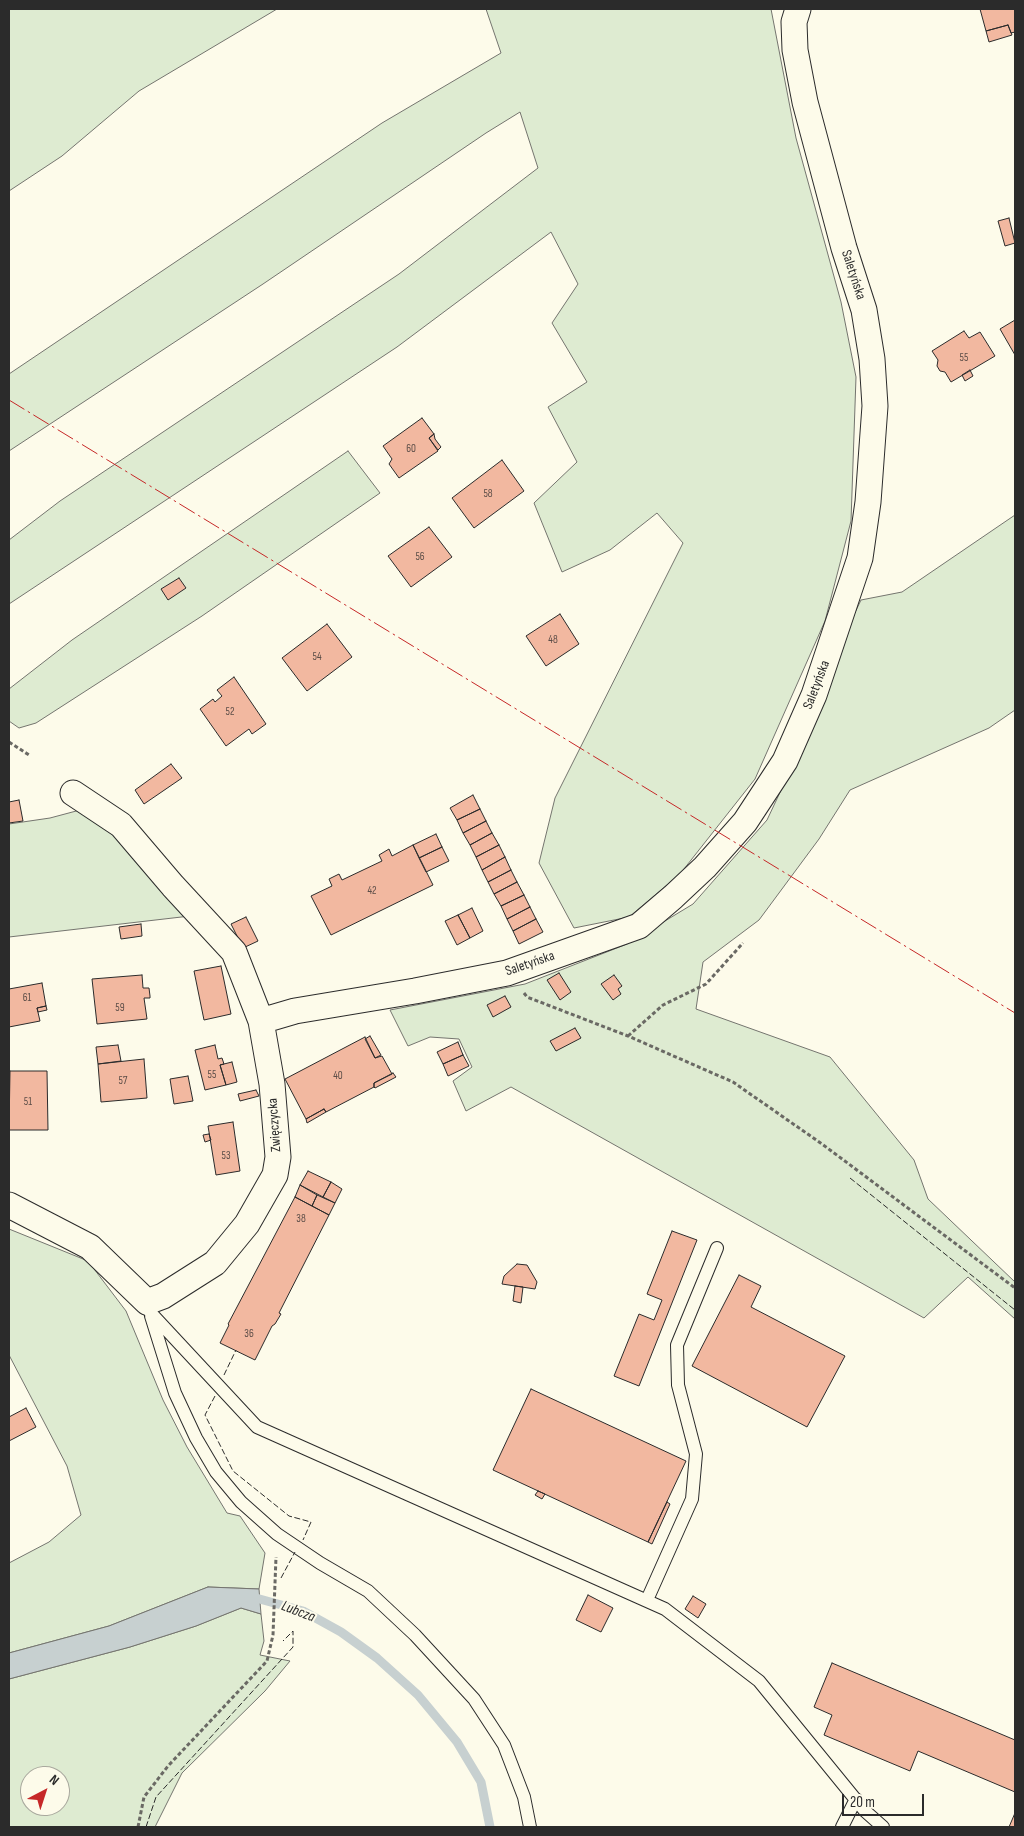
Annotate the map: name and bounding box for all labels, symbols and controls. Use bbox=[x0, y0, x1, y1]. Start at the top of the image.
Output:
street label: Saletyńska bbox=[837, 248, 869, 302]
house number: 55 bbox=[960, 351, 968, 365]
house number: 60 bbox=[406, 442, 416, 456]
house number: 58 bbox=[483, 487, 493, 501]
house number: 56 bbox=[415, 550, 425, 564]
house number: 48 bbox=[548, 633, 558, 647]
house number: 54 bbox=[312, 650, 322, 664]
street label: Saletyńska bbox=[800, 658, 834, 712]
house number: 52 bbox=[226, 705, 234, 719]
house number: 42 bbox=[367, 884, 377, 898]
street label: Saletyńska bbox=[503, 948, 557, 980]
house number: 61 bbox=[23, 991, 31, 1005]
house number: 59 bbox=[115, 1001, 125, 1015]
house number: 55 bbox=[208, 1068, 216, 1082]
house number: 40 bbox=[333, 1069, 343, 1083]
house number: 57 bbox=[119, 1074, 127, 1088]
house number: 51 bbox=[24, 1095, 32, 1109]
street label: Zwięczycka bbox=[265, 1098, 285, 1152]
house number: 53 bbox=[221, 1149, 231, 1163]
house number: 38 bbox=[296, 1212, 306, 1226]
house number: 36 bbox=[244, 1327, 254, 1341]
water label: Lubcza bbox=[279, 1597, 317, 1627]
north arrow bbox=[20, 1766, 70, 1816]
text: N bbox=[46, 1771, 63, 1789]
scale bar bbox=[844, 1784, 926, 1816]
text: 20 m bbox=[850, 1793, 875, 1812]

